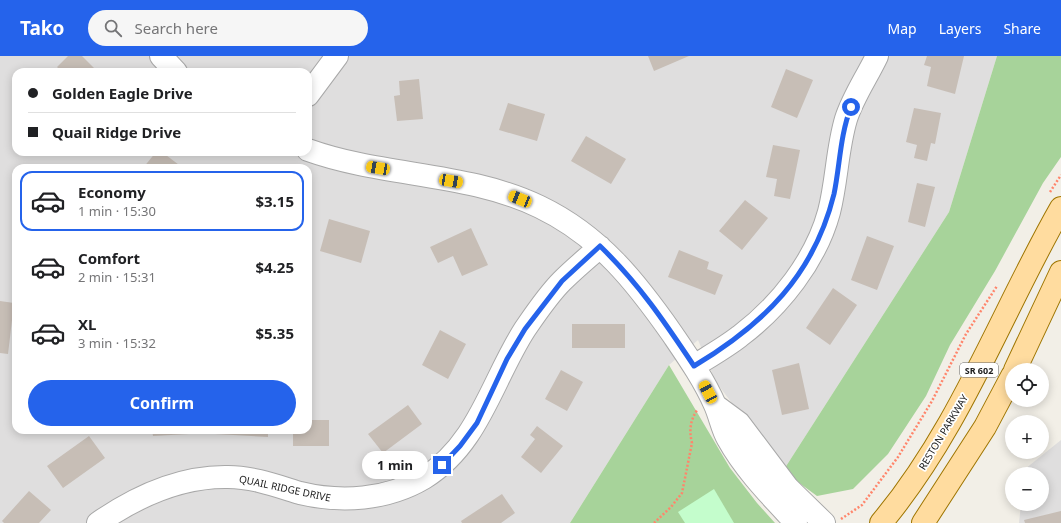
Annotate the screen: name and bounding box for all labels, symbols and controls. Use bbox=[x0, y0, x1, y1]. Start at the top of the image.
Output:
search box bbox=[88, 10, 368, 46]
text: Tako bbox=[20, 15, 64, 41]
icon: search bbox=[102, 17, 124, 39]
text: Search here bbox=[134, 18, 218, 38]
text: Map bbox=[888, 19, 917, 38]
text: Layers bbox=[939, 19, 981, 38]
text: Share bbox=[1003, 19, 1041, 38]
text: Golden Eagle Drive bbox=[52, 83, 193, 103]
route start bbox=[842, 98, 860, 116]
text: Quail Ridge Drive bbox=[52, 122, 181, 142]
car bbox=[365, 160, 391, 176]
car bbox=[438, 173, 464, 189]
text: Economy bbox=[78, 182, 146, 202]
icon: car bbox=[30, 183, 66, 219]
car bbox=[507, 189, 533, 209]
text: $3.15 bbox=[255, 191, 294, 211]
text: 1 min · 15:30 bbox=[78, 202, 156, 220]
text: Comfort bbox=[78, 248, 140, 268]
icon: car bbox=[30, 249, 66, 285]
text: $4.25 bbox=[255, 257, 294, 277]
text: 2 min · 15:31 bbox=[78, 268, 156, 286]
text: XL bbox=[78, 314, 96, 334]
icon: car bbox=[30, 315, 66, 351]
text: $5.35 bbox=[255, 323, 294, 343]
text: 3 min · 15:32 bbox=[78, 334, 156, 352]
road number: SR 602 bbox=[960, 363, 998, 377]
map controls bbox=[1005, 363, 1049, 511]
button: locate bbox=[1005, 363, 1049, 407]
car bbox=[697, 379, 719, 405]
button: Confirm bbox=[28, 380, 296, 426]
street label: RESTON PARKWAY bbox=[915, 392, 971, 472]
button: + bbox=[1005, 415, 1049, 459]
callout: 1 min bbox=[362, 451, 428, 479]
text: 1 min bbox=[377, 456, 413, 474]
route end bbox=[433, 456, 451, 474]
button: − bbox=[1005, 467, 1049, 511]
street label: QUAIL RIDGE DRIVE bbox=[238, 471, 332, 505]

